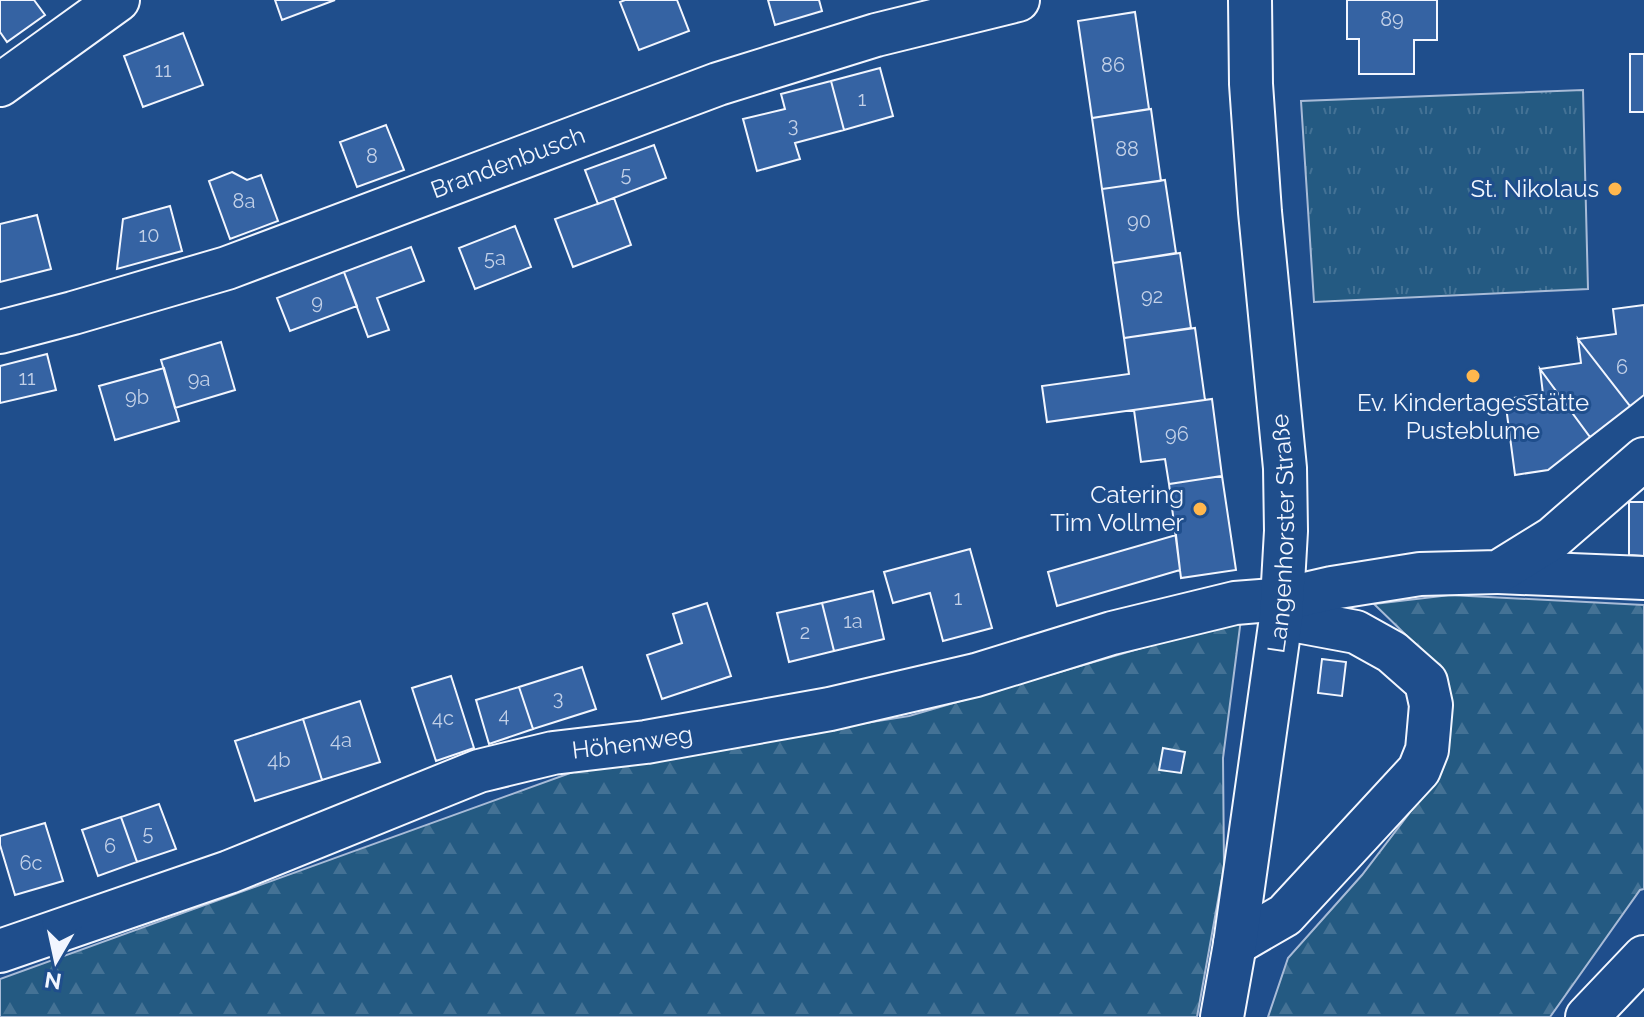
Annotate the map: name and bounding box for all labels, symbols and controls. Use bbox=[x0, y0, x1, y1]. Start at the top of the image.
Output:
house number: 89 bbox=[1380, 7, 1404, 31]
house number: 86 bbox=[1101, 53, 1125, 77]
house number: 11 bbox=[154, 58, 172, 82]
house number: 1 bbox=[858, 87, 867, 111]
house number: 3 bbox=[788, 113, 798, 137]
street label: Brandenbusch bbox=[427, 120, 589, 204]
house number: 88 bbox=[1115, 137, 1139, 161]
house number: 8 bbox=[366, 144, 378, 168]
house number: 5 bbox=[621, 162, 632, 186]
place label: St. Nikolaus bbox=[1470, 174, 1599, 203]
marker: St. Nikolaus bbox=[1606, 180, 1624, 198]
house number: 8a bbox=[233, 189, 255, 213]
house number: 90 bbox=[1127, 209, 1151, 233]
house number: 10 bbox=[139, 223, 159, 247]
house number: 5a bbox=[484, 246, 506, 270]
house number: 92 bbox=[1141, 284, 1163, 308]
house number: 9 bbox=[311, 290, 323, 314]
house number: 6 bbox=[1616, 355, 1628, 379]
house number: 11 bbox=[18, 366, 36, 390]
house number: 9a bbox=[188, 367, 210, 391]
marker: Ev. Kindertagesstätte Pusteblume bbox=[1464, 367, 1482, 385]
house number: 9b bbox=[125, 385, 149, 409]
place label: Ev. Kindertagesstätte Pusteblume bbox=[1357, 388, 1589, 445]
street label: Langenhorster Straße bbox=[1261, 413, 1300, 655]
house number: 96 bbox=[1165, 422, 1189, 446]
place label: Catering Tim Vollmer bbox=[1050, 480, 1185, 537]
marker: Catering Tim Vollmer bbox=[1191, 500, 1209, 518]
house number: 1 bbox=[954, 586, 963, 610]
house number: 1a bbox=[843, 609, 863, 633]
house number: 2 bbox=[800, 620, 810, 644]
house number: 3 bbox=[553, 686, 563, 710]
house number: 4 bbox=[499, 703, 510, 727]
house number: 4c bbox=[432, 706, 454, 730]
street label: Höhenweg bbox=[570, 719, 695, 765]
house number: 4a bbox=[330, 728, 352, 752]
house number: 4b bbox=[267, 748, 291, 772]
house number: 5 bbox=[143, 821, 154, 845]
house number: 6 bbox=[104, 834, 116, 858]
house number: 6c bbox=[19, 851, 43, 875]
north arrow bbox=[16, 921, 96, 1001]
text: N bbox=[43, 967, 63, 995]

